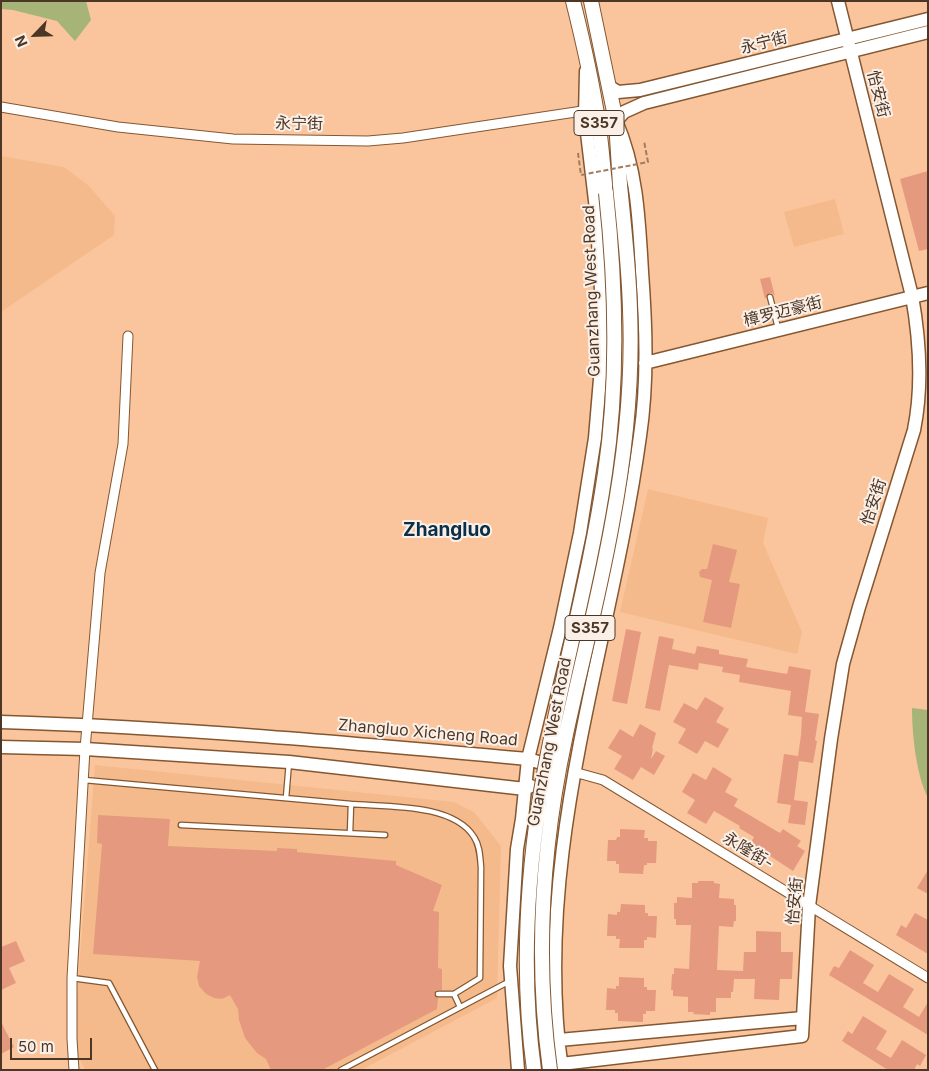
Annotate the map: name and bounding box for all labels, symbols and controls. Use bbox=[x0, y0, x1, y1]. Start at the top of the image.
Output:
north arrow bbox=[10, 10, 60, 60]
street label: 永宁街 bbox=[738, 28, 790, 58]
text: N bbox=[11, 33, 31, 50]
street label: 怡安街 bbox=[863, 68, 893, 120]
road number: S357 bbox=[574, 110, 624, 136]
street label: 永宁街 bbox=[275, 114, 323, 134]
street label: Guanzhang West Road bbox=[579, 205, 605, 377]
street label: 樟罗迈豪街 bbox=[742, 293, 824, 331]
street label: 怡安街 bbox=[857, 476, 891, 528]
district label: Zhangluo bbox=[403, 519, 491, 541]
road number: S357 bbox=[565, 616, 615, 640]
street label: Guanzhang West Road bbox=[524, 656, 576, 828]
street label: Zhangluo Xicheng Road bbox=[337, 716, 519, 750]
street label: 永隆街- bbox=[719, 829, 777, 873]
street label: 怡安街 bbox=[783, 876, 807, 926]
scale bar bbox=[12, 1028, 95, 1060]
text: 50 m bbox=[18, 1037, 54, 1056]

